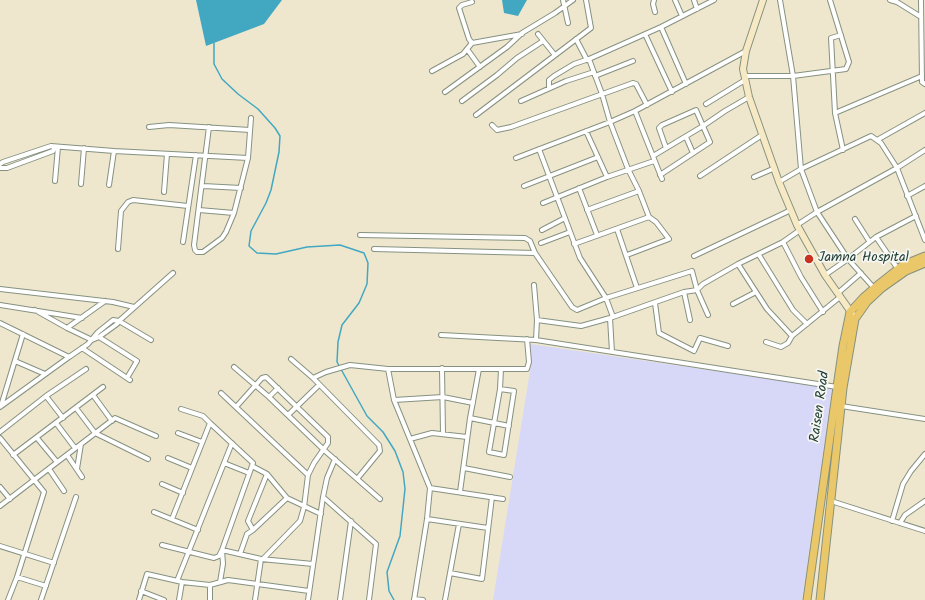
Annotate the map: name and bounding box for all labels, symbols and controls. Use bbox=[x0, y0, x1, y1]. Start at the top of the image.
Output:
place label: Jamna Hospital bbox=[818, 251, 909, 267]
marker: Jamna Hospital bbox=[803, 253, 815, 265]
street label: Raisen Road bbox=[808, 370, 834, 444]

